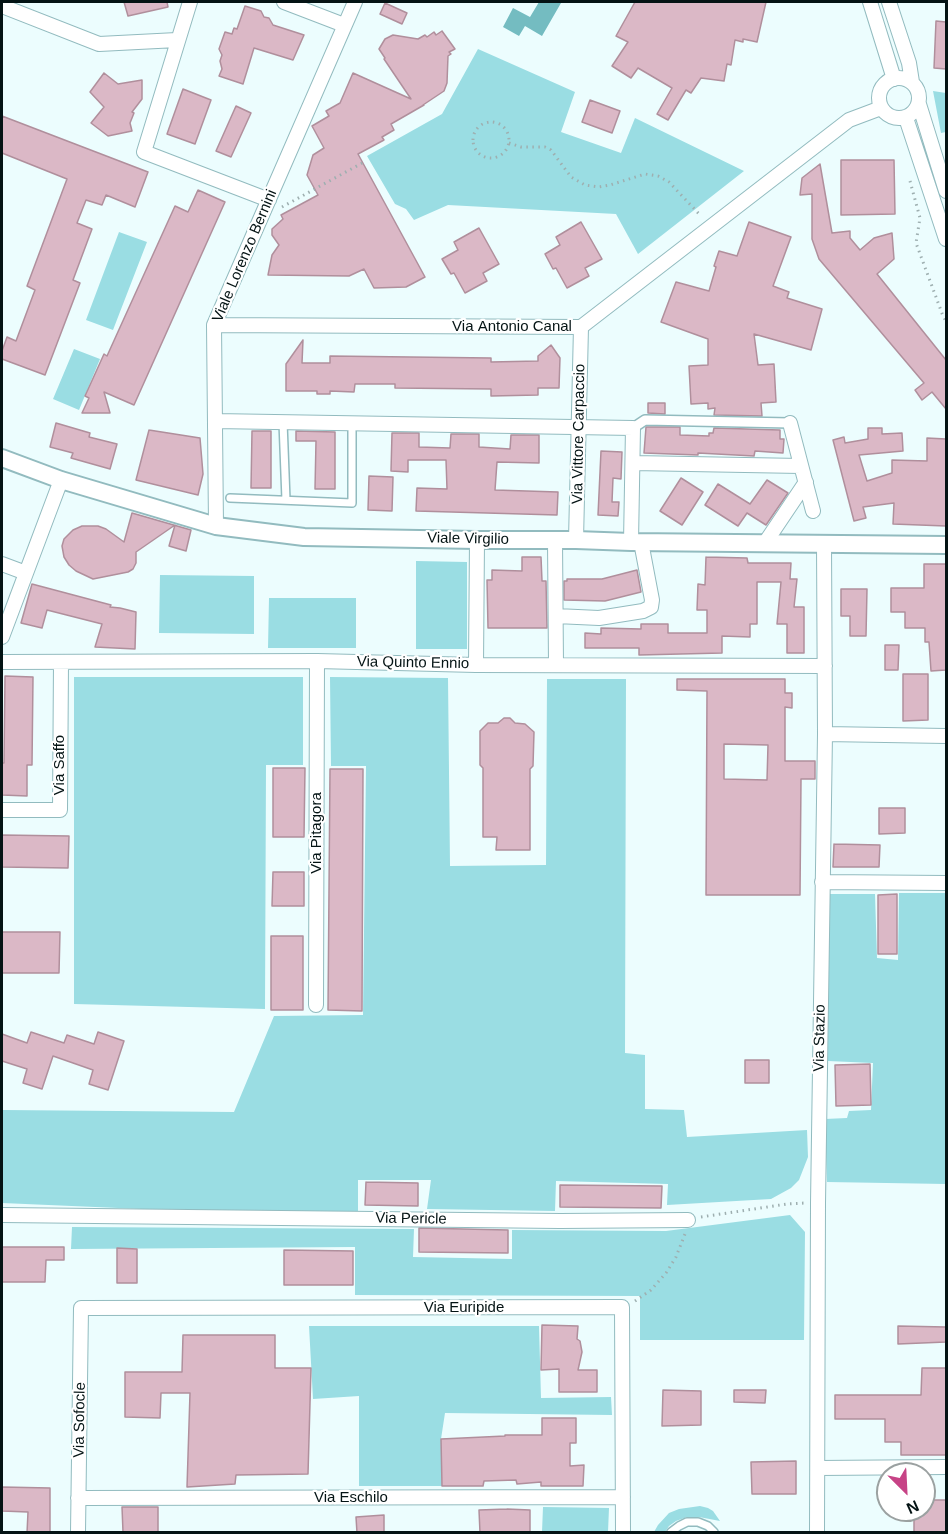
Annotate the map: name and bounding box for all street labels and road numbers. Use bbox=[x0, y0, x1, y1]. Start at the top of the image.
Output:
street label: Viale Lorenzo Bernini bbox=[209, 187, 281, 325]
street label: Via Antonio Canal bbox=[452, 318, 572, 336]
street label: Via Vittore Carpaccio bbox=[569, 364, 589, 504]
street label: Viale Virgilio bbox=[427, 529, 509, 549]
street label: Via Quinto Ennio bbox=[357, 653, 469, 673]
street label: Via Saffo bbox=[51, 735, 69, 795]
street label: Via Pitagora bbox=[308, 792, 326, 874]
street label: Via Stazio bbox=[810, 1004, 830, 1072]
street label: Via Pericle bbox=[375, 1209, 447, 1229]
street label: Via Euripide bbox=[424, 1299, 504, 1317]
street label: Via Sofocle bbox=[70, 1382, 90, 1458]
street label: Via Eschilo bbox=[314, 1489, 388, 1507]

